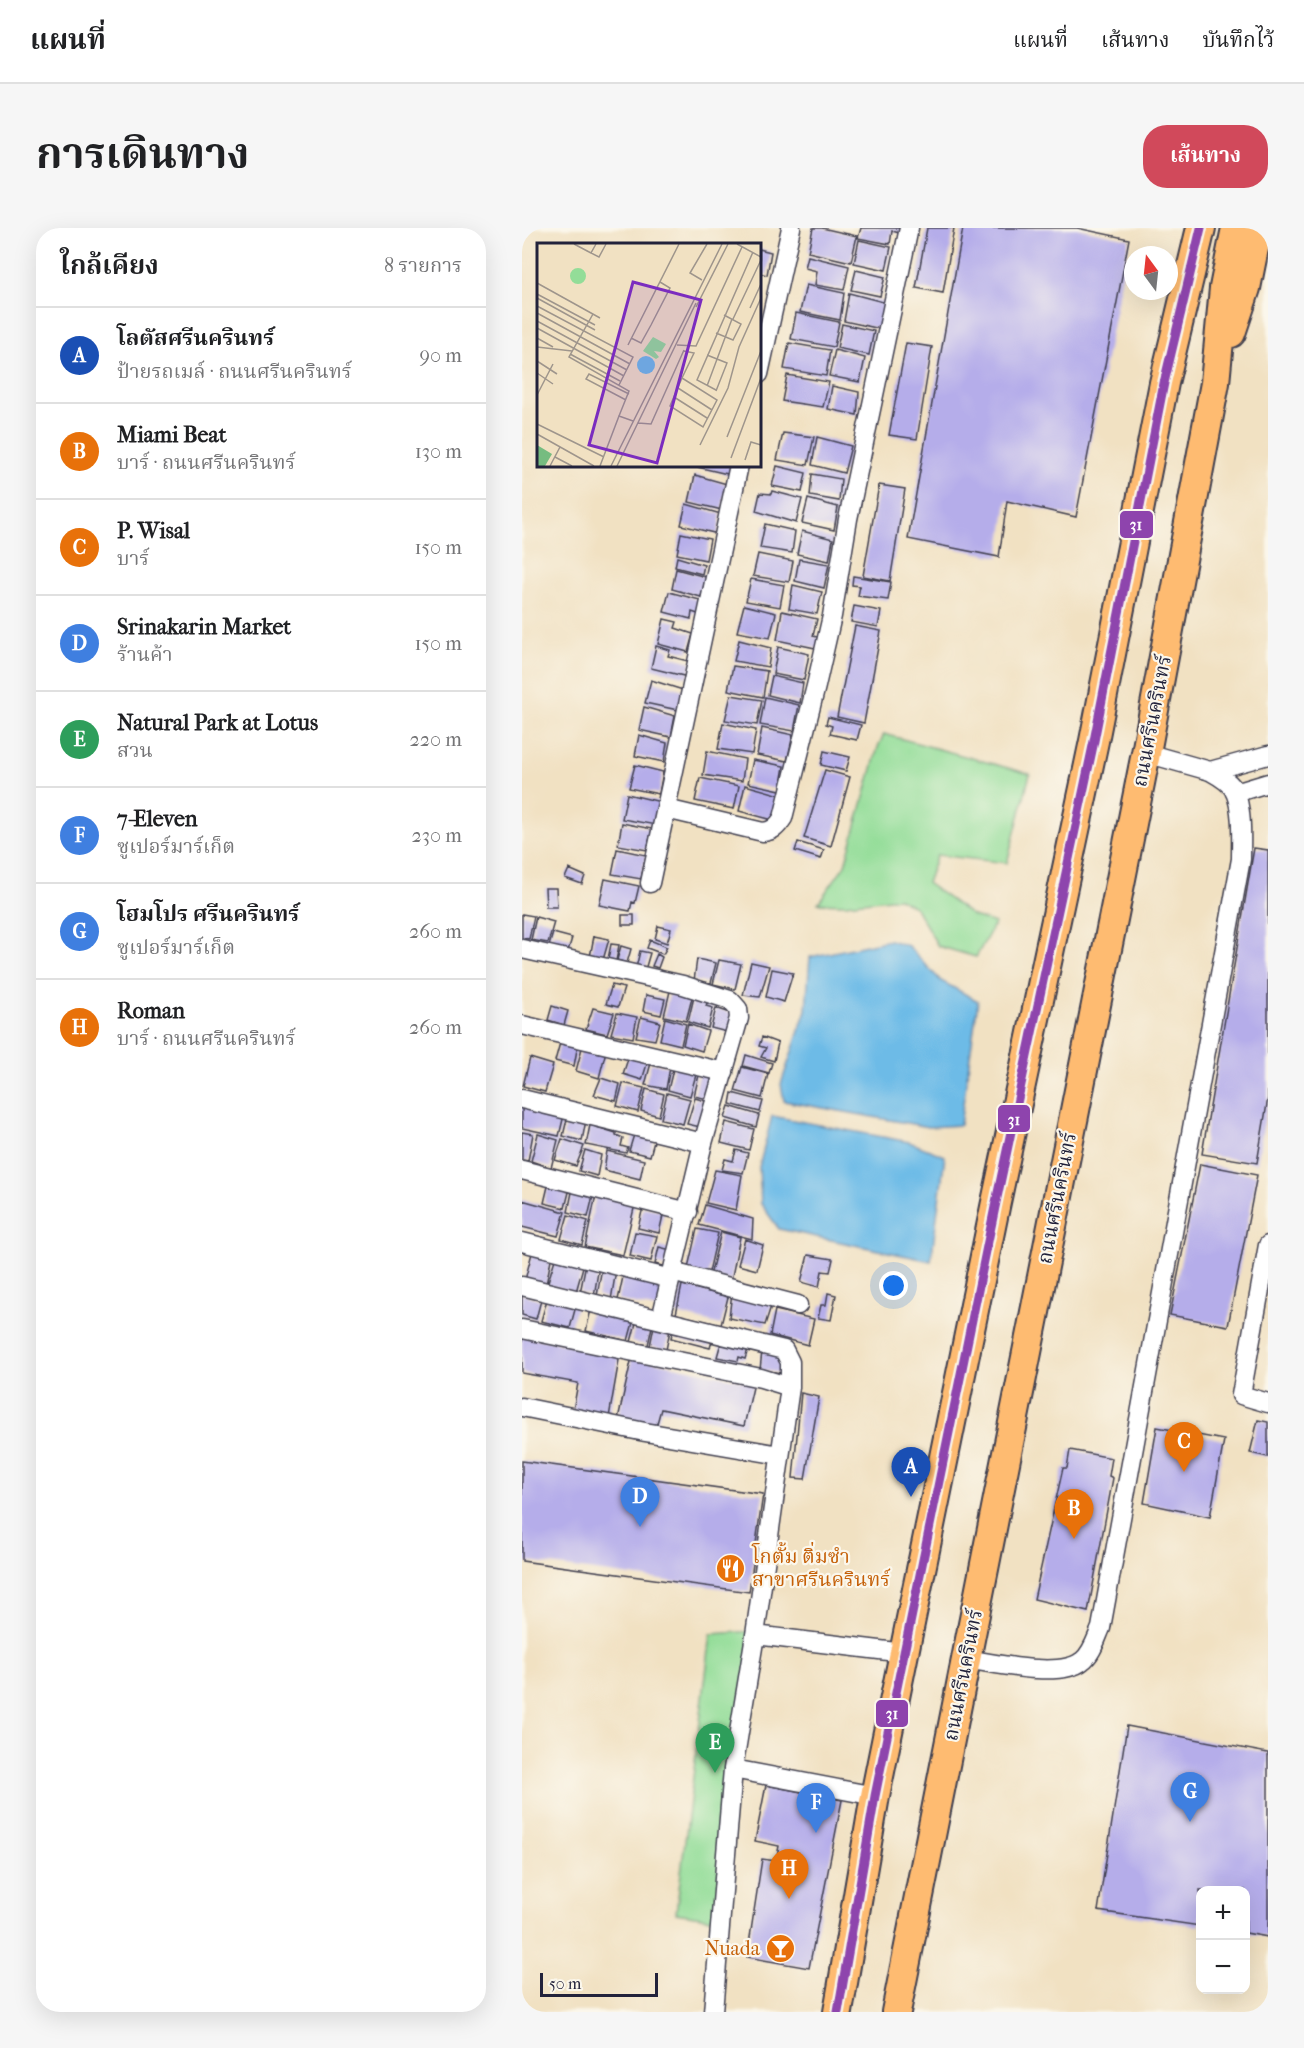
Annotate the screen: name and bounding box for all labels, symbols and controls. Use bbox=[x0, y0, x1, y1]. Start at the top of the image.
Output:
text: แผนที่ bbox=[30, 23, 106, 56]
text: แผนที่ bbox=[1013, 28, 1068, 52]
text: เส้นทาง bbox=[1101, 28, 1169, 52]
text: บันทึกไว้ bbox=[1202, 28, 1274, 52]
button: เส้นทาง bbox=[1143, 125, 1268, 188]
text: การเดินทาง bbox=[36, 130, 249, 179]
inset map bbox=[537, 243, 760, 466]
north arrow bbox=[1124, 246, 1178, 300]
text: ใกล้เคียง bbox=[60, 250, 159, 281]
text: 8 รายการ bbox=[384, 254, 462, 277]
text: โลตัสศรีนครินทร์ bbox=[117, 325, 274, 351]
text: A bbox=[73, 344, 86, 367]
text: 90 m bbox=[420, 344, 462, 367]
text: ป้ายรถเมล์ · ถนนศรีนครินทร์ bbox=[117, 360, 352, 383]
text: Miami Beat bbox=[117, 422, 227, 448]
text: B bbox=[73, 440, 86, 463]
text: 130 m bbox=[415, 440, 462, 463]
text: บาร์ · ถนนศรีนครินทร์ bbox=[117, 451, 295, 474]
line badge: 31 bbox=[1119, 510, 1154, 539]
text: 31 bbox=[1130, 515, 1142, 535]
text: P. Wisal bbox=[117, 518, 190, 544]
text: C bbox=[73, 536, 86, 559]
text: 150 m bbox=[414, 536, 462, 559]
text: บาร์ bbox=[117, 547, 149, 570]
text: Srinakarin Market bbox=[117, 614, 291, 640]
text: D bbox=[72, 632, 87, 655]
text: 150 m bbox=[414, 632, 462, 655]
text: ร้านค้า bbox=[117, 643, 172, 666]
street label: ถนนศรีนครินทร์ bbox=[1128, 652, 1176, 789]
text: Natural Park at Lotus bbox=[117, 710, 318, 736]
text: E bbox=[73, 728, 86, 751]
text: 220 m bbox=[409, 728, 462, 751]
text: สวน bbox=[117, 739, 153, 762]
text: 7-Eleven bbox=[117, 806, 198, 832]
text: F bbox=[74, 824, 85, 847]
text: 230 m bbox=[412, 824, 462, 847]
text: ซูเปอร์มาร์เก็ต bbox=[117, 835, 235, 858]
text: โฮมโปร ศรีนครินทร์ bbox=[117, 901, 299, 927]
text: G bbox=[72, 920, 87, 943]
text: 260 m bbox=[409, 920, 462, 943]
text: ซูเปอร์มาร์เก็ต bbox=[117, 936, 235, 959]
text: Roman bbox=[117, 998, 185, 1024]
text: H bbox=[72, 1016, 87, 1039]
text: 260 m bbox=[409, 1016, 462, 1039]
text: บาร์ · ถนนศรีนครินทร์ bbox=[117, 1027, 295, 1050]
line badge: 31 bbox=[997, 1104, 1031, 1133]
text: 31 bbox=[1008, 1110, 1020, 1130]
street label: ถนนศรีนครินทร์ bbox=[1033, 1129, 1081, 1266]
your location bbox=[879, 1271, 908, 1300]
pin: C bbox=[1164, 1422, 1204, 1472]
pin: A bbox=[892, 1448, 930, 1497]
pin: D bbox=[620, 1478, 660, 1527]
pin: B bbox=[1054, 1490, 1094, 1539]
place label: โกตั้ม ติ่มซำ สาขาศรีนครินทร์ bbox=[751, 1541, 891, 1591]
restaurant icon: โกตั้ม ติ่มซำ สาขาศรีนครินทร์ bbox=[715, 1552, 747, 1584]
street label: ถนนศรีนครินทร์ bbox=[939, 1606, 987, 1743]
line badge: 31 bbox=[875, 1699, 909, 1728]
text: 31 bbox=[886, 1704, 898, 1724]
pin: E bbox=[696, 1724, 734, 1773]
pin: G bbox=[1170, 1772, 1210, 1822]
pin: F bbox=[796, 1784, 836, 1833]
pin: H bbox=[770, 1850, 808, 1899]
map controls bbox=[1196, 1886, 1250, 1994]
button: + bbox=[1196, 1886, 1250, 1940]
bar icon: Nuada bbox=[765, 1932, 797, 1964]
place label: Nuada bbox=[704, 1937, 761, 1960]
button: − bbox=[1196, 1940, 1250, 1994]
scale bar bbox=[540, 1970, 658, 1998]
text: 50 m bbox=[549, 1974, 581, 1993]

